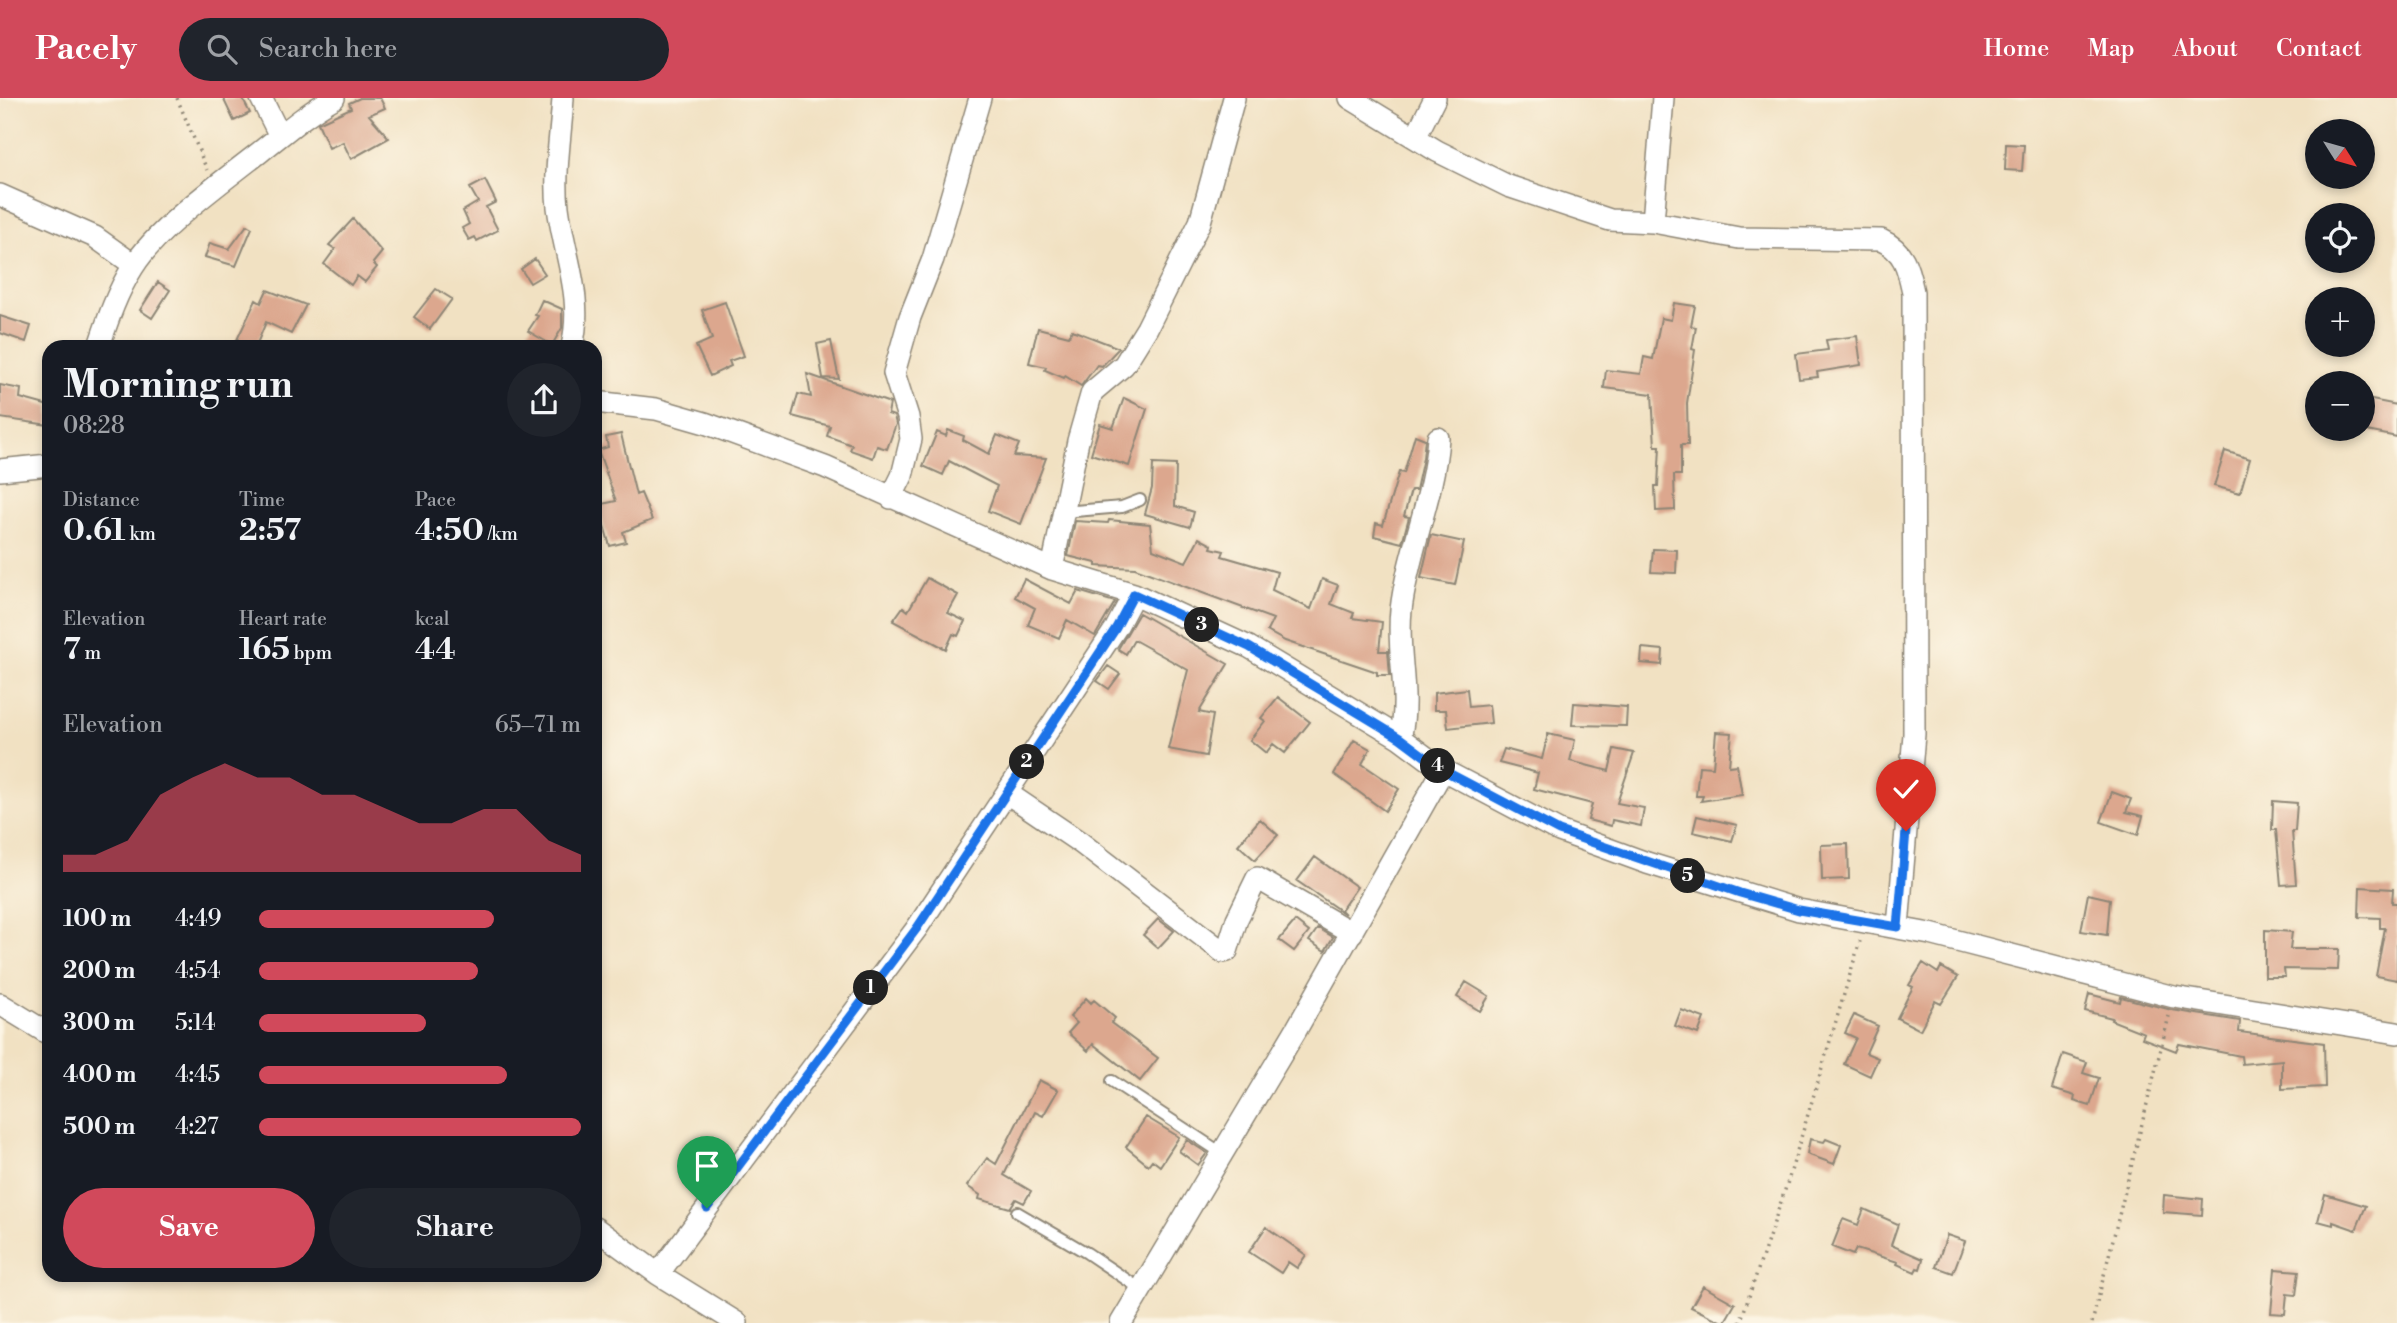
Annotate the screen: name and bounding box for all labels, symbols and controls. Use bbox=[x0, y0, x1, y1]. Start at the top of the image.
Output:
search box bbox=[179, 18, 669, 81]
text: Pacely bbox=[35, 29, 137, 70]
icon: search bbox=[203, 30, 241, 68]
text: Search here bbox=[259, 33, 397, 65]
text: Home bbox=[1984, 34, 2049, 64]
text: Map bbox=[2087, 34, 2135, 64]
text: About bbox=[2173, 34, 2238, 64]
text: Contact bbox=[2276, 34, 2362, 64]
north arrow bbox=[2305, 119, 2375, 189]
map controls bbox=[2305, 119, 2375, 441]
button: locate bbox=[2305, 203, 2375, 273]
button: + bbox=[2305, 287, 2375, 357]
text: Morning run bbox=[63, 362, 293, 409]
button: share bbox=[507, 363, 581, 437]
button: − bbox=[2305, 371, 2375, 441]
text: 08:28 bbox=[63, 412, 125, 440]
text: Distance bbox=[63, 488, 140, 512]
text: Time bbox=[239, 488, 285, 512]
text: Pace bbox=[415, 488, 456, 512]
text: 0.61 bbox=[63, 512, 126, 550]
text: 2:57 bbox=[239, 512, 301, 550]
text: 4:50 bbox=[415, 512, 484, 550]
text: km bbox=[126, 522, 156, 546]
text: /km bbox=[484, 522, 518, 546]
text: Elevation bbox=[63, 607, 145, 631]
text: Heart rate bbox=[239, 607, 327, 631]
text: kcal bbox=[415, 607, 449, 631]
pin: 3 bbox=[1184, 608, 1220, 642]
text: 3 bbox=[1196, 612, 1207, 636]
text: 7 bbox=[63, 631, 81, 669]
text: 165 bbox=[239, 631, 290, 669]
text: 44 bbox=[415, 631, 456, 669]
text: m bbox=[81, 641, 101, 665]
text: bpm bbox=[290, 641, 332, 665]
text: Elevation bbox=[63, 711, 163, 739]
text: 65–71 m bbox=[495, 711, 581, 739]
pin: 2 bbox=[1010, 744, 1044, 780]
pin: 4 bbox=[1420, 748, 1456, 784]
text: 2 bbox=[1021, 749, 1032, 773]
text: 4 bbox=[1431, 753, 1444, 777]
pin bbox=[1876, 759, 1936, 831]
icon: check bbox=[1887, 770, 1925, 808]
pin: 5 bbox=[1670, 858, 1706, 894]
text: 5 bbox=[1682, 863, 1693, 887]
text: 100 m bbox=[63, 905, 131, 933]
text: 4:49 bbox=[175, 905, 222, 933]
text: 200 m bbox=[63, 957, 135, 985]
text: 4:54 bbox=[175, 957, 221, 985]
pin: 1 bbox=[854, 970, 888, 1006]
text: 1 bbox=[866, 975, 875, 999]
text: 300 m bbox=[63, 1009, 135, 1037]
text: 5:14 bbox=[175, 1009, 216, 1037]
text: 400 m bbox=[63, 1061, 136, 1089]
text: 4:45 bbox=[175, 1061, 220, 1089]
text: 500 m bbox=[63, 1113, 135, 1141]
text: 4:27 bbox=[175, 1113, 219, 1141]
pin bbox=[677, 1136, 737, 1208]
icon: arrive bbox=[688, 1147, 726, 1185]
button: Save bbox=[63, 1188, 315, 1268]
button: Share bbox=[329, 1188, 581, 1268]

